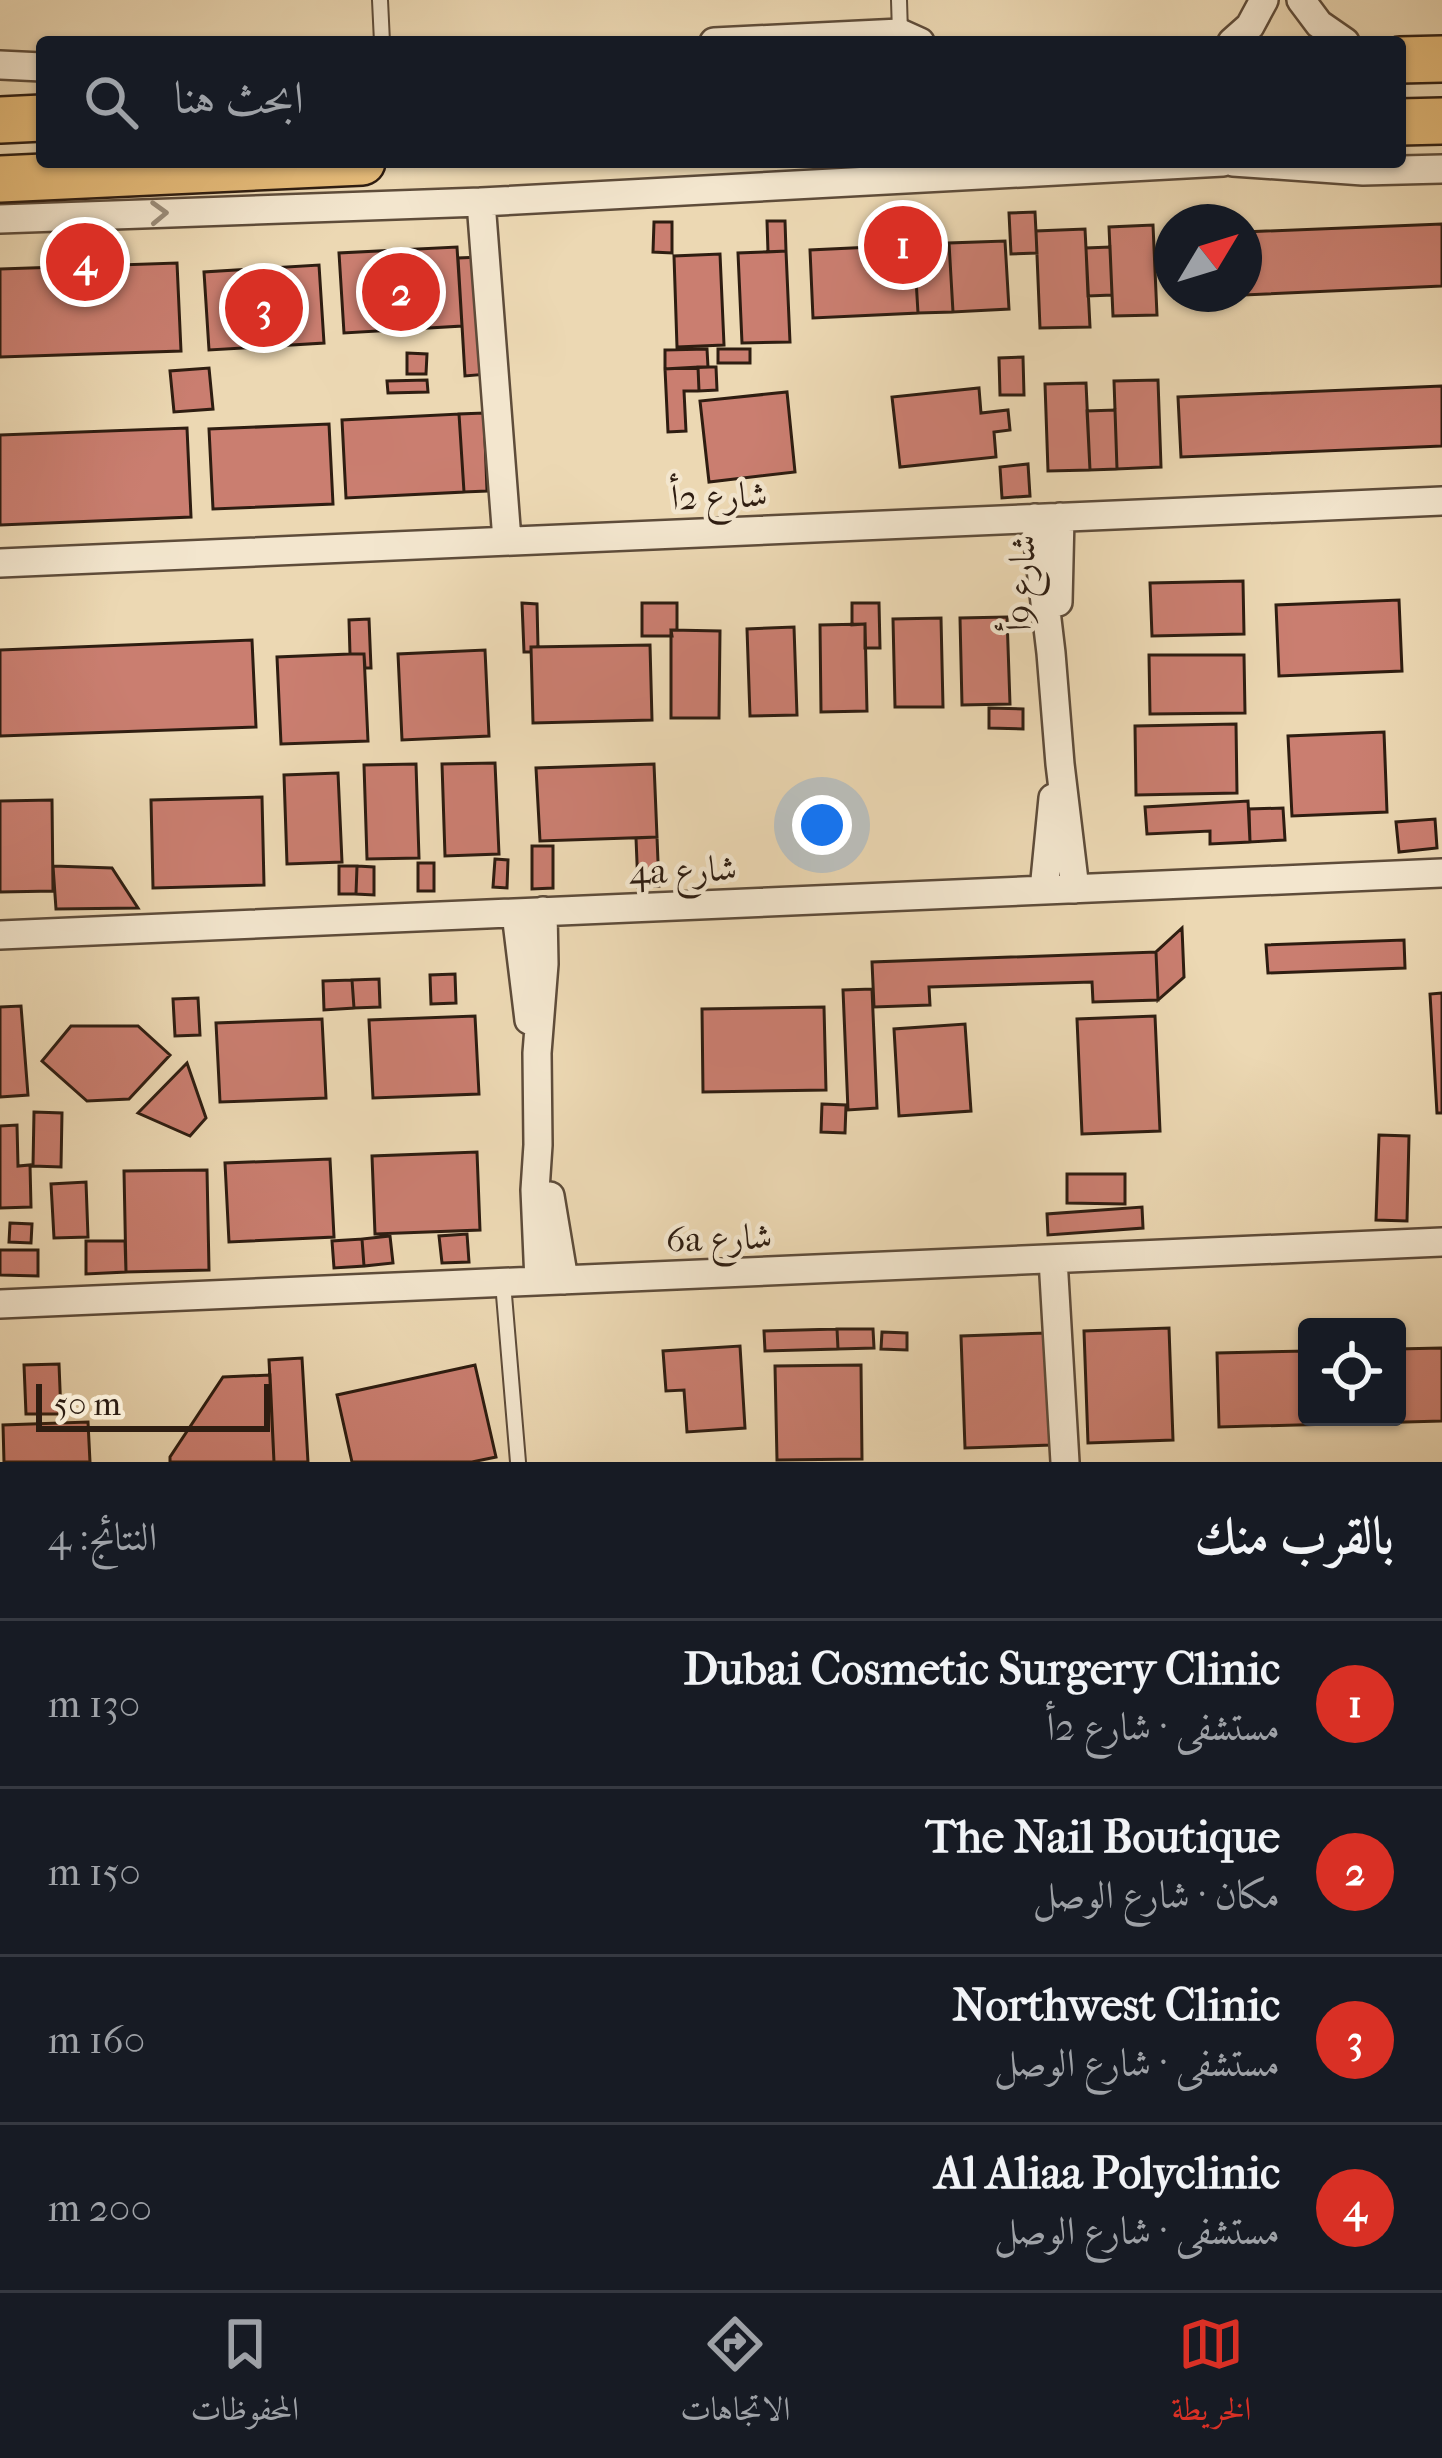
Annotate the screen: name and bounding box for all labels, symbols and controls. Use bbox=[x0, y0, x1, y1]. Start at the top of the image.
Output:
search box bbox=[36, 36, 1406, 168]
icon: search bbox=[78, 69, 144, 135]
text: ابحث هنا bbox=[174, 72, 304, 125]
pin: 1 bbox=[864, 200, 942, 290]
one-way arrow bbox=[150, 201, 169, 227]
north arrow bbox=[1154, 204, 1262, 312]
pin: 4 bbox=[46, 217, 124, 307]
pin: 2 bbox=[362, 247, 440, 337]
pin: 3 bbox=[225, 263, 303, 353]
street label: شارع 2أ bbox=[670, 469, 769, 528]
street label: شارع 9أ bbox=[993, 533, 1054, 633]
your location bbox=[792, 795, 852, 855]
street label: 4a شارع bbox=[628, 847, 738, 902]
street label: 6a شارع bbox=[665, 1215, 773, 1270]
map controls bbox=[1298, 1318, 1406, 1426]
button: locate bbox=[1298, 1318, 1406, 1426]
scale bar bbox=[36, 1378, 270, 1431]
text: 50 m bbox=[54, 1385, 121, 1424]
text: بالقرب منك bbox=[1195, 1506, 1394, 1566]
text: النتائج: 4 bbox=[48, 1514, 157, 1560]
text: Dubai Cosmetic Surgery Clinic bbox=[684, 1643, 1280, 1696]
text: 130 m bbox=[48, 1681, 140, 1727]
text: 1 bbox=[1348, 1681, 1362, 1727]
text: مستشفى · شارع 2أ bbox=[1046, 1704, 1280, 1750]
text: The Nail Boutique bbox=[926, 1811, 1280, 1864]
text: 150 m bbox=[48, 1849, 141, 1895]
text: 2 bbox=[1345, 1849, 1365, 1895]
text: مكان · شارع الوصل bbox=[1033, 1872, 1280, 1918]
text: Northwest Clinic bbox=[952, 1979, 1280, 2032]
text: 160 m bbox=[48, 2017, 145, 2063]
text: 3 bbox=[1347, 2017, 1363, 2063]
text: مستشفى · شارع الوصل bbox=[994, 2040, 1280, 2086]
text: Al Aliaa Polyclinic bbox=[935, 2147, 1280, 2200]
text: 200 m bbox=[48, 2185, 152, 2231]
text: 4 bbox=[1343, 2185, 1367, 2231]
text: مستشفى · شارع الوصل bbox=[994, 2208, 1280, 2254]
tab: المحفوظات bbox=[190, 2311, 299, 2441]
tab: الاتجاهات bbox=[680, 2311, 790, 2441]
tab: الخريطة bbox=[1171, 2311, 1252, 2441]

